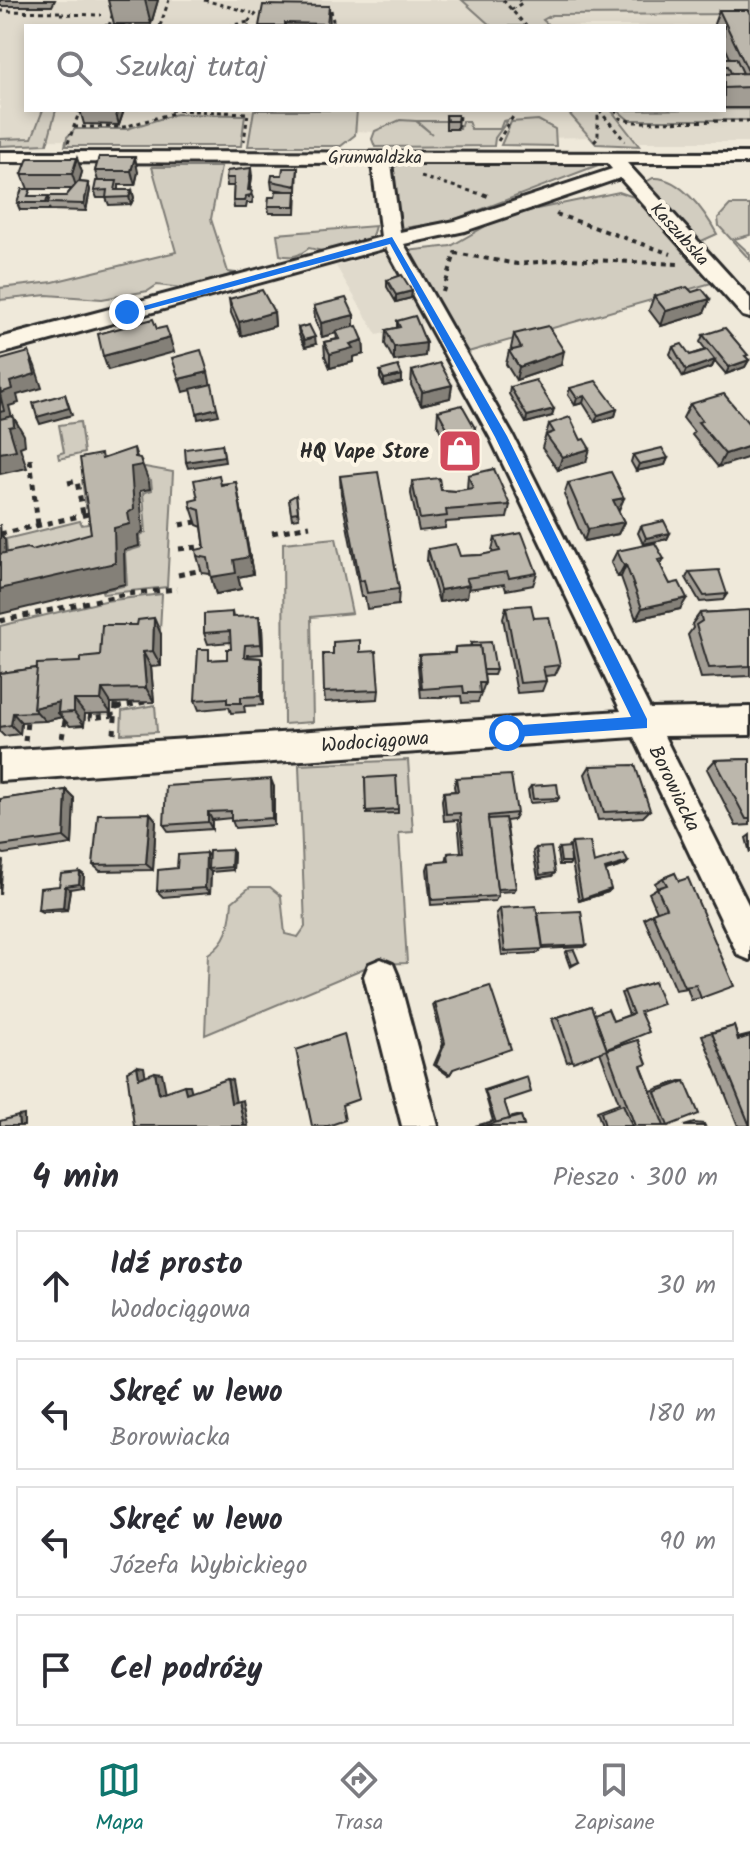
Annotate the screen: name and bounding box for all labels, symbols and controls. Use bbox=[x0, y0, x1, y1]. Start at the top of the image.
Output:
search box bbox=[24, 24, 726, 112]
text: Szukaj tutaj bbox=[116, 44, 267, 92]
icon: search bbox=[52, 46, 96, 90]
street label: Grunwaldzka bbox=[328, 144, 422, 173]
street label: Kaszubska bbox=[642, 197, 716, 273]
route end bbox=[109, 294, 145, 330]
shop icon: HQ Vape Store bbox=[436, 427, 484, 475]
place label: HQ Vape Store bbox=[300, 437, 429, 469]
route start bbox=[489, 715, 525, 751]
street label: Wodociągowa bbox=[320, 723, 430, 763]
street label: Borowiacka bbox=[638, 740, 708, 838]
text: 4 min bbox=[32, 1151, 119, 1205]
text: Pieszo · 300 m bbox=[553, 1157, 718, 1199]
text: Idź prosto bbox=[110, 1241, 243, 1289]
icon: ahead bbox=[34, 1264, 78, 1308]
text: 30 m bbox=[657, 1265, 716, 1307]
text: Wodociągowa bbox=[110, 1289, 251, 1331]
text: Skręć w lewo bbox=[110, 1369, 283, 1417]
icon: left bbox=[34, 1392, 78, 1436]
text: 180 m bbox=[648, 1393, 716, 1435]
text: Borowiacka bbox=[110, 1417, 231, 1459]
text: Skręć w lewo bbox=[110, 1497, 283, 1545]
icon: left bbox=[34, 1520, 78, 1564]
text: 90 m bbox=[659, 1521, 716, 1563]
text: Józefa Wybickiego bbox=[110, 1545, 308, 1587]
text: Cel podróży bbox=[110, 1646, 262, 1694]
icon: arrive bbox=[34, 1648, 78, 1692]
tab: Mapa bbox=[95, 1758, 144, 1841]
tab: Trasa bbox=[334, 1758, 383, 1841]
tab: Zapisane bbox=[574, 1758, 655, 1841]

